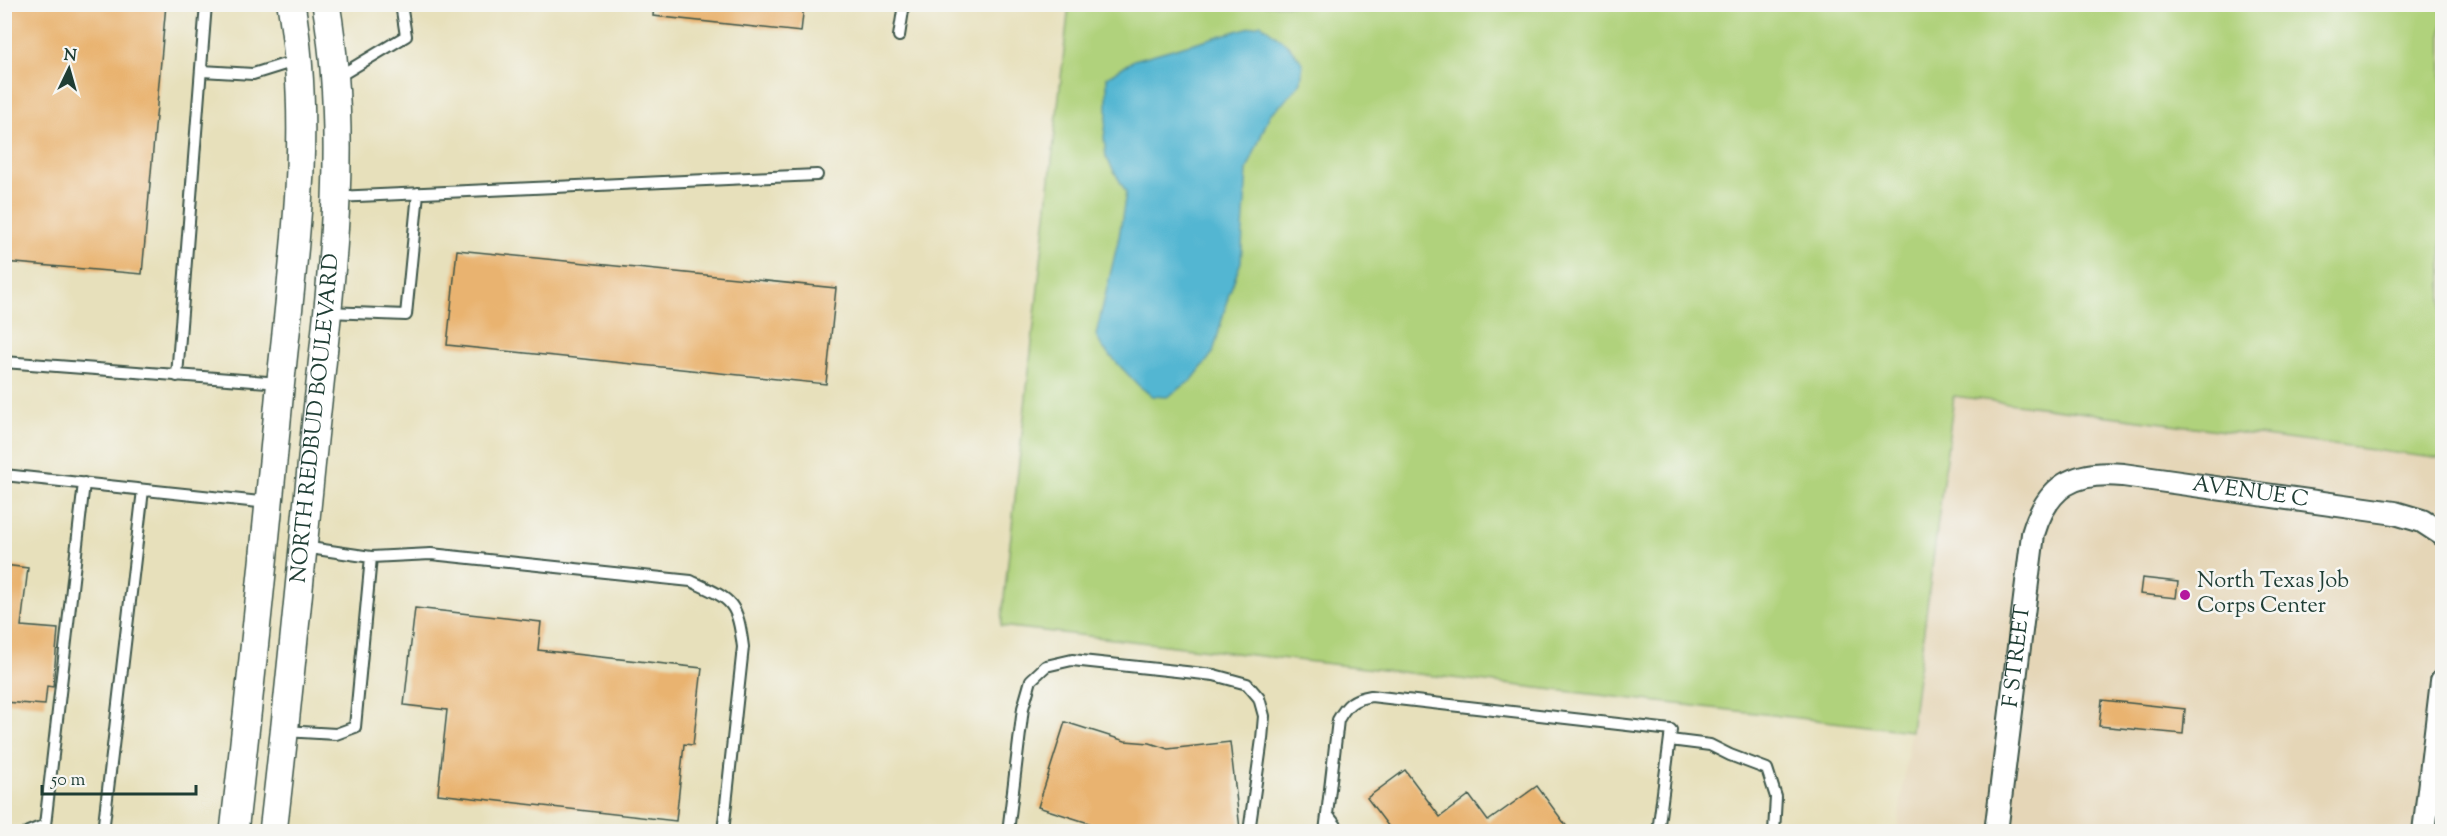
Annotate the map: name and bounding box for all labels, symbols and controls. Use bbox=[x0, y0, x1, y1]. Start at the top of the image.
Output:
north arrow bbox=[39, 39, 99, 99]
text: N bbox=[63, 45, 78, 69]
street label: NORTH REDBUD BOULEVARD bbox=[284, 252, 349, 585]
street label: AVENUE C bbox=[2190, 469, 2311, 517]
place label: North Texas Job Corps Center bbox=[2197, 566, 2349, 623]
marker: North Texas Job Corps Center bbox=[2178, 588, 2192, 602]
street label: F STREET bbox=[1996, 603, 2040, 710]
scale bar bbox=[42, 758, 196, 796]
text: 50 m bbox=[50, 768, 86, 794]

